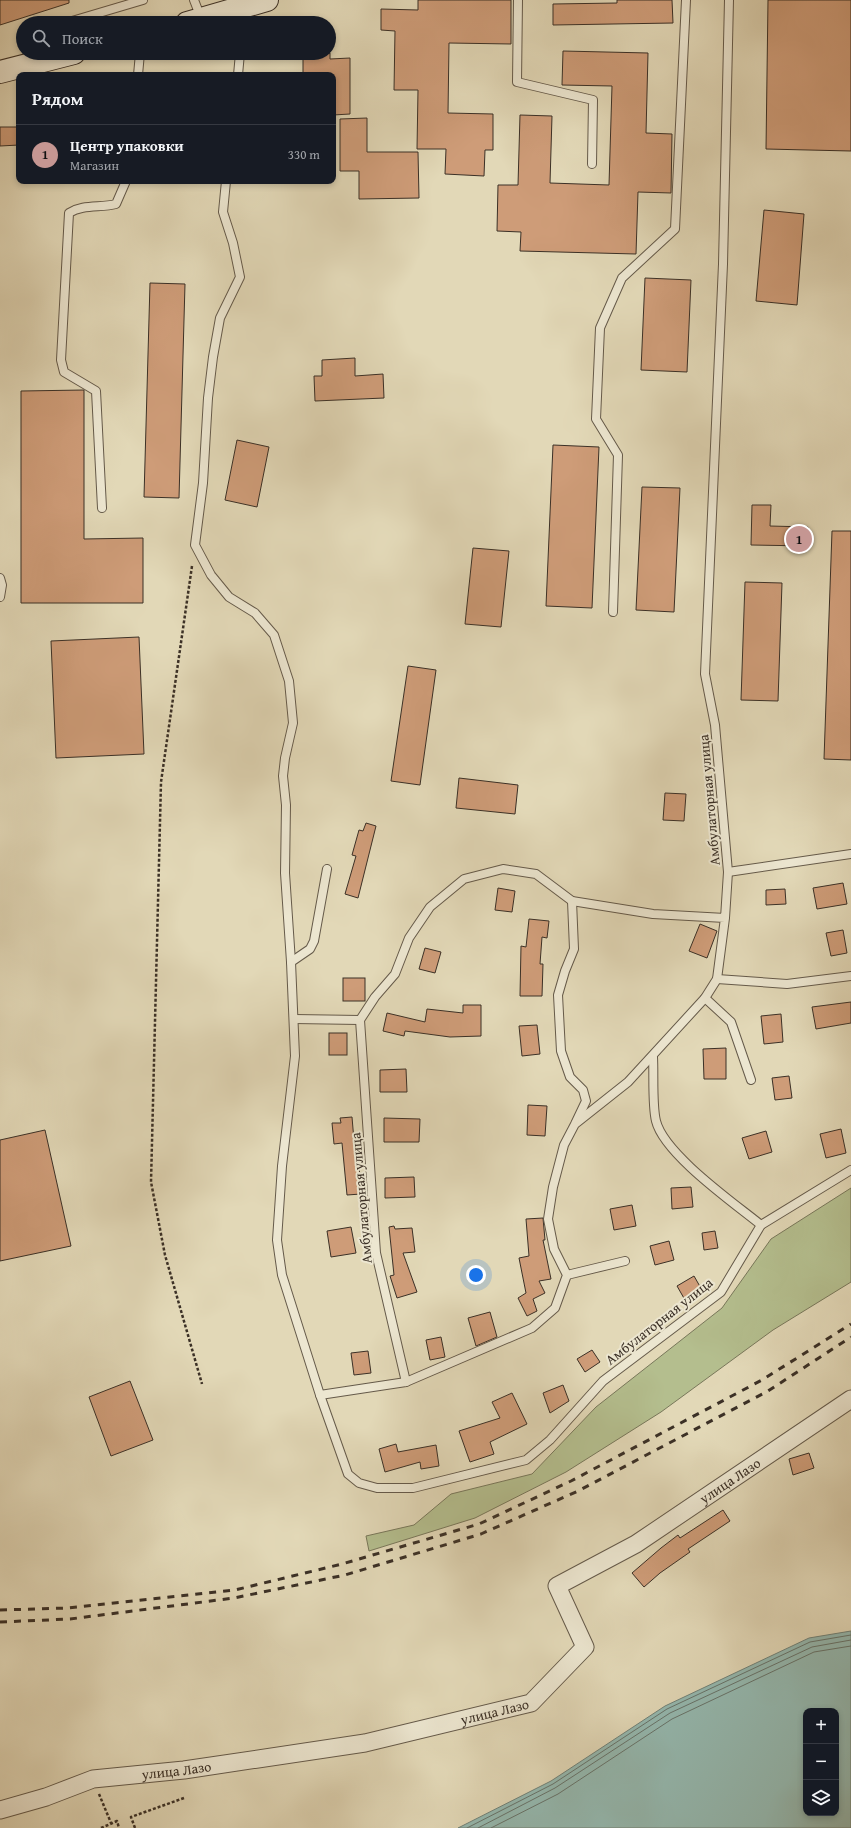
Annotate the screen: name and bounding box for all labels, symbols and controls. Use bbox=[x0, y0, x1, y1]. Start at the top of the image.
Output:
search box bbox=[16, 16, 336, 60]
icon: search bbox=[30, 27, 52, 49]
text: Поиск bbox=[62, 28, 103, 49]
text: Рядом bbox=[32, 86, 83, 111]
text: Центр упаковки bbox=[70, 135, 184, 156]
text: 1 bbox=[42, 145, 48, 164]
text: 330 m bbox=[288, 145, 320, 164]
text: Магазин bbox=[70, 156, 119, 175]
pin: 1 bbox=[786, 524, 812, 554]
street label: Амбулаторная улица bbox=[693, 733, 725, 866]
street label: Амбулаторная улица bbox=[345, 1131, 377, 1264]
your location bbox=[466, 1265, 486, 1285]
street label: Амбулаторная улица bbox=[601, 1272, 717, 1369]
street label: улица Лазо bbox=[695, 1453, 764, 1509]
street label: улица Лазо bbox=[457, 1694, 531, 1730]
map controls bbox=[803, 1708, 839, 1816]
button: + bbox=[803, 1708, 839, 1744]
button: − bbox=[803, 1744, 839, 1780]
street label: улица Лазо bbox=[140, 1756, 212, 1784]
button: layers bbox=[803, 1780, 839, 1816]

